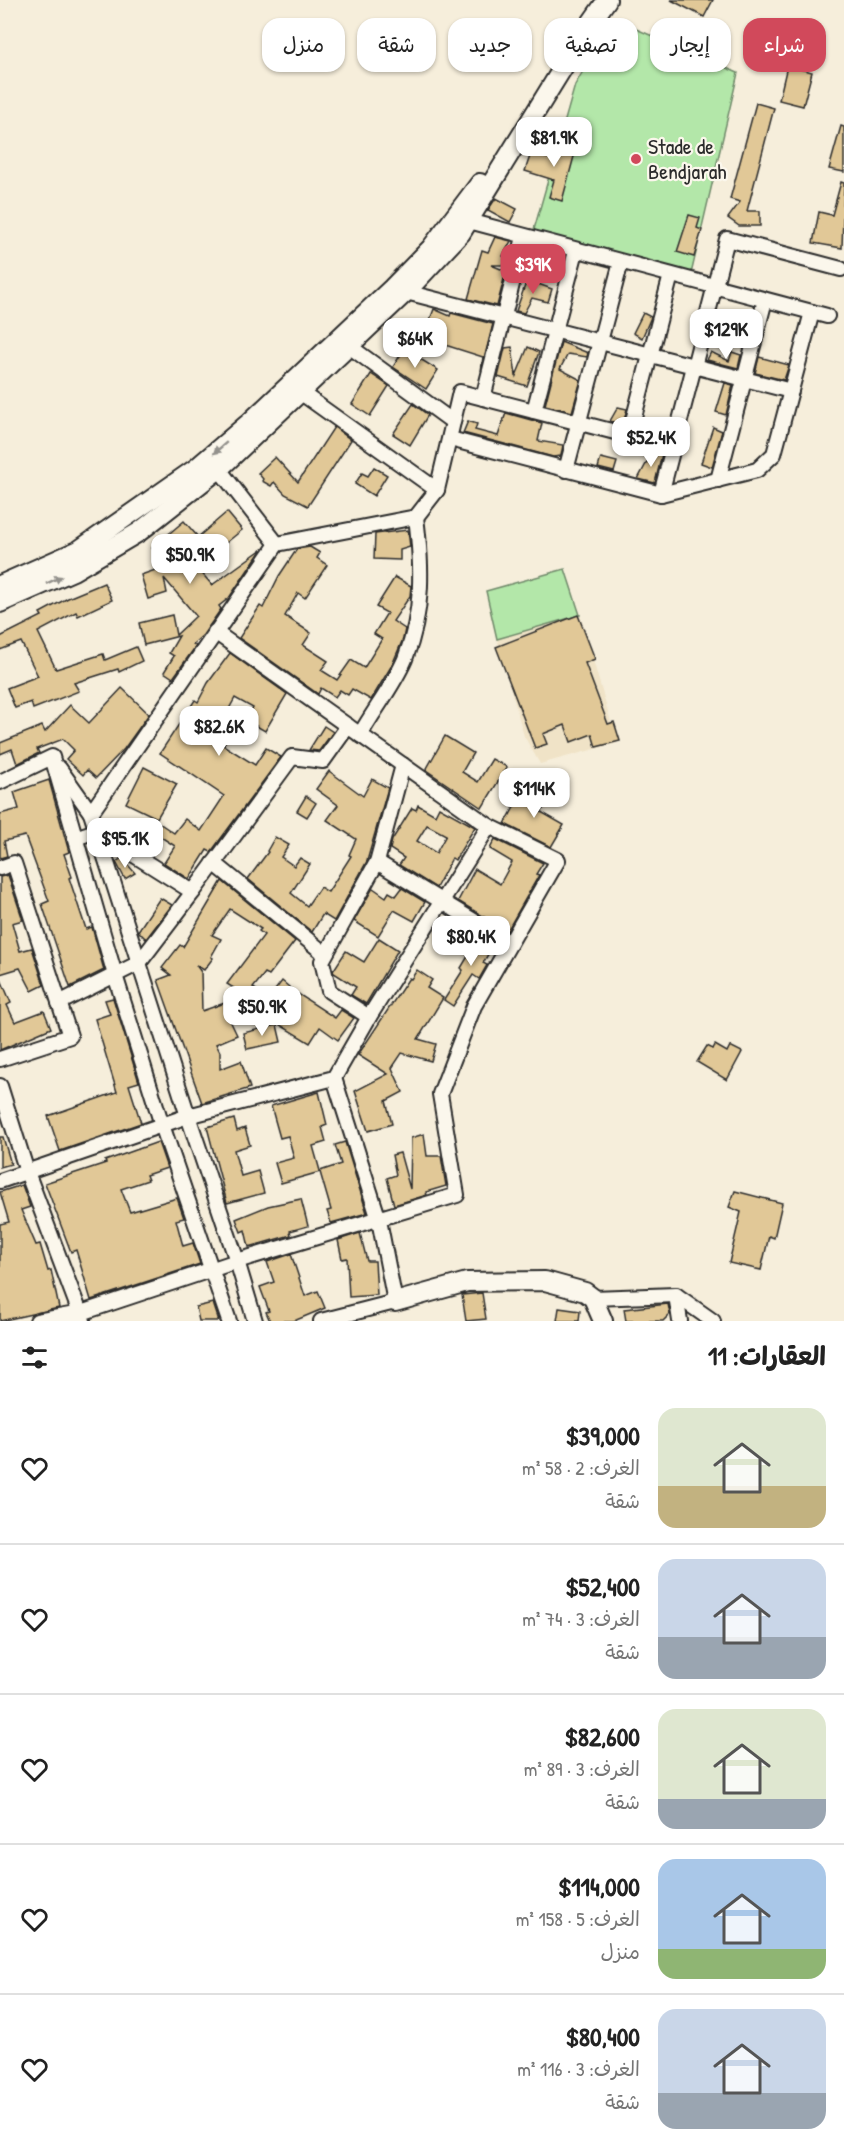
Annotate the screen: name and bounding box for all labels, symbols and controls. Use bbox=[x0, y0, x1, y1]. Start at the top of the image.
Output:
chip: منزل bbox=[262, 18, 345, 72]
chip: شقة bbox=[357, 18, 436, 72]
chip: جديد bbox=[448, 18, 532, 72]
chip: تصفية bbox=[544, 18, 638, 72]
chip: إيجار bbox=[650, 18, 731, 72]
chip: شراء bbox=[743, 18, 826, 72]
pin: $81.9K bbox=[505, 117, 603, 168]
text: $81.9K bbox=[530, 123, 578, 150]
place label: Stade de Bendjarah bbox=[648, 131, 727, 186]
marker: Stade de Bendjarah bbox=[629, 152, 643, 166]
pin: $39K bbox=[497, 244, 569, 295]
text: $39K bbox=[515, 250, 551, 277]
pin: $129K bbox=[684, 309, 768, 360]
text: $129K bbox=[704, 315, 748, 342]
pin: $64K bbox=[379, 318, 451, 369]
text: $64K bbox=[397, 324, 433, 351]
pin: $52.4K bbox=[602, 417, 700, 468]
text: $52.4K bbox=[626, 423, 676, 450]
one-way arrow bbox=[213, 441, 228, 454]
pin: $50.9K bbox=[141, 534, 239, 585]
text: $50.9K bbox=[165, 540, 215, 567]
one-way arrow bbox=[45, 575, 62, 584]
pin: $82.6K bbox=[170, 706, 268, 757]
text: $82.6K bbox=[194, 712, 244, 739]
pin: $114K bbox=[492, 768, 576, 819]
text: $114K bbox=[513, 774, 555, 801]
pin: $95.1K bbox=[76, 818, 174, 869]
text: $95.1K bbox=[101, 824, 149, 851]
pin: $80.4K bbox=[422, 916, 520, 967]
text: $80.4K bbox=[446, 922, 496, 949]
pin: $50.9K bbox=[213, 986, 311, 1037]
text: $50.9K bbox=[237, 992, 287, 1019]
text: العقارات: 11 bbox=[708, 1338, 826, 1373]
icon: filters bbox=[18, 1341, 51, 1374]
text: $39,000 bbox=[565, 1418, 640, 1453]
icon: home bbox=[706, 1432, 778, 1504]
icon: heart bbox=[18, 1452, 51, 1485]
text: الغرف: 2 · 58 m² bbox=[522, 1454, 640, 1481]
text: شقة bbox=[605, 1487, 640, 1514]
text: $52,400 bbox=[565, 1569, 640, 1604]
icon: home bbox=[706, 1583, 778, 1655]
icon: heart bbox=[18, 1603, 51, 1636]
text: الغرف: 3 · 74 m² bbox=[522, 1605, 640, 1632]
text: شقة bbox=[605, 1638, 640, 1665]
text: $82,600 bbox=[564, 1719, 640, 1754]
icon: home bbox=[706, 1733, 778, 1805]
icon: heart bbox=[18, 1753, 51, 1786]
text: الغرف: 3 · 89 m² bbox=[524, 1755, 640, 1782]
text: شقة bbox=[605, 1788, 640, 1815]
text: $114,000 bbox=[558, 1869, 640, 1904]
icon: home bbox=[706, 1883, 778, 1955]
icon: heart bbox=[18, 1903, 51, 1936]
text: الغرف: 5 · 158 m² bbox=[516, 1905, 640, 1932]
text: منزل bbox=[601, 1938, 640, 1965]
text: $80,400 bbox=[566, 2019, 640, 2054]
icon: home bbox=[706, 2033, 778, 2105]
icon: heart bbox=[18, 2053, 51, 2086]
text: الغرف: 3 · 116 m² bbox=[517, 2055, 640, 2082]
text: شقة bbox=[605, 2088, 640, 2115]

